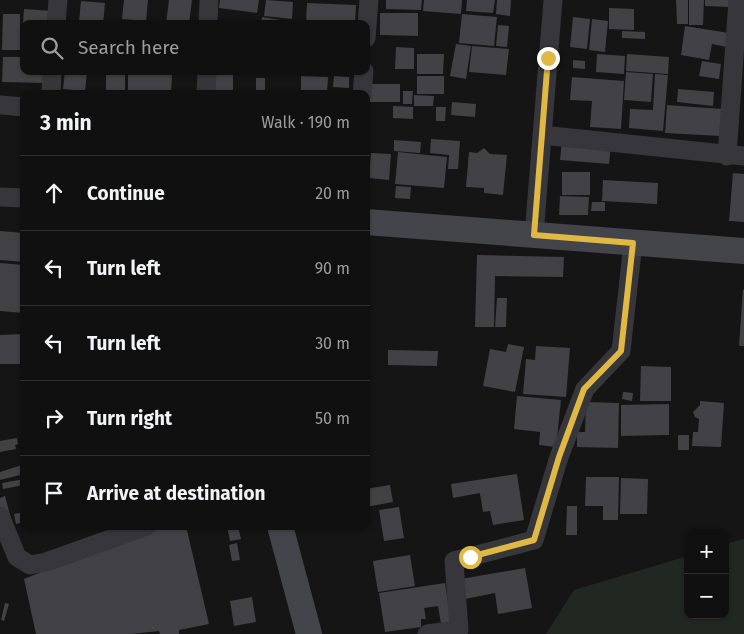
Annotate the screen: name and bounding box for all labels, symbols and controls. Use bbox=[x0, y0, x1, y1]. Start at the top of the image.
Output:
search box bbox=[20, 20, 370, 75]
icon: search bbox=[38, 34, 66, 62]
text: Search here bbox=[78, 36, 179, 59]
route end bbox=[537, 47, 560, 70]
text: 3 min bbox=[40, 110, 92, 136]
text: Walk · 190 m bbox=[261, 113, 350, 132]
icon: ahead bbox=[40, 179, 68, 207]
text: Continue bbox=[87, 182, 165, 205]
text: 20 m bbox=[315, 184, 350, 203]
icon: left bbox=[40, 254, 68, 282]
text: Turn left bbox=[87, 257, 161, 280]
text: 90 m bbox=[315, 259, 350, 278]
icon: left bbox=[40, 329, 68, 357]
text: Turn left bbox=[87, 332, 161, 355]
text: 30 m bbox=[315, 334, 350, 353]
icon: right bbox=[40, 404, 68, 432]
text: Turn right bbox=[87, 407, 172, 430]
text: 50 m bbox=[315, 409, 350, 428]
icon: arrive bbox=[40, 479, 68, 507]
text: Arrive at destination bbox=[87, 482, 266, 505]
map controls bbox=[684, 529, 729, 619]
button: + bbox=[684, 529, 729, 574]
route start bbox=[459, 546, 482, 569]
button: − bbox=[684, 574, 729, 619]

